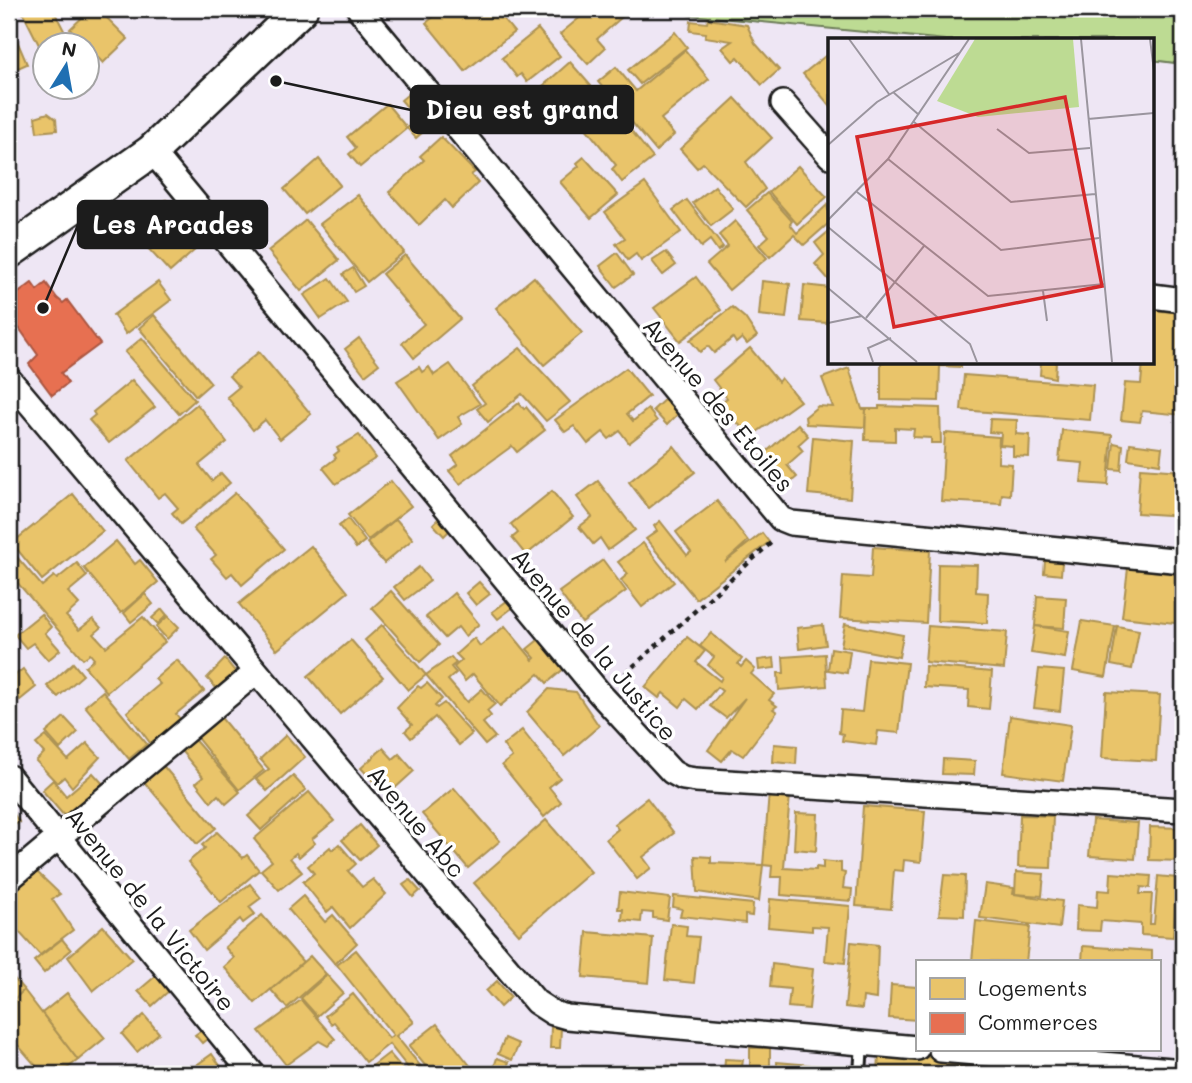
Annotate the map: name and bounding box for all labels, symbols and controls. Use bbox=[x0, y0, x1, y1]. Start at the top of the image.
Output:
north arrow bbox=[32, 32, 102, 102]
text: N bbox=[60, 35, 79, 62]
inset map bbox=[828, 38, 1154, 364]
callout: Dieu est grand bbox=[411, 86, 633, 133]
text: Dieu est grand bbox=[425, 92, 619, 126]
callout: Les Arcades bbox=[78, 201, 267, 248]
text: Les Arcades bbox=[92, 207, 254, 241]
street label: Avenue des Etoiles bbox=[637, 310, 801, 498]
street label: Avenue de la Justice bbox=[505, 541, 685, 747]
street label: Avenue Abc bbox=[361, 759, 473, 883]
street label: Avenue de la Victoire bbox=[59, 801, 243, 1017]
legend bbox=[916, 960, 1160, 1052]
text: Logements bbox=[978, 974, 1088, 1001]
text: Commerces bbox=[978, 1008, 1098, 1035]

